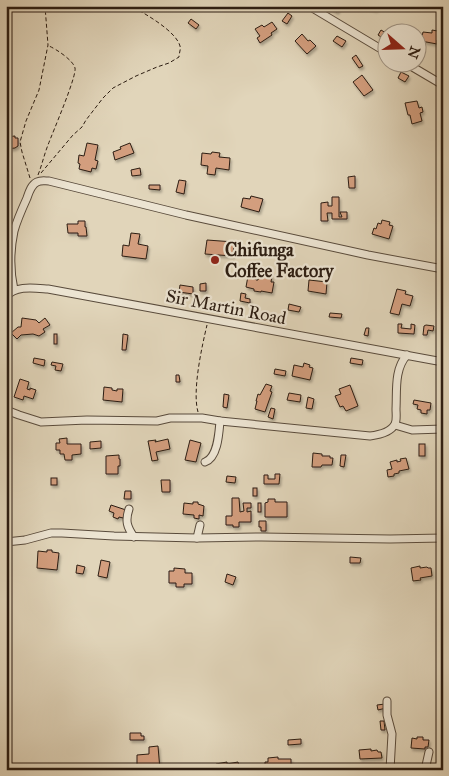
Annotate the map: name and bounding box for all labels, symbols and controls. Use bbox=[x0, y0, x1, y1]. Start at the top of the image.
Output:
north arrow bbox=[376, 22, 426, 72]
text: N bbox=[404, 44, 424, 61]
place label: Chifunga Coffee Factory bbox=[225, 239, 335, 283]
marker: Chifunga Coffee Factory bbox=[209, 254, 221, 266]
street label: Sir Martin Road bbox=[164, 285, 288, 329]

